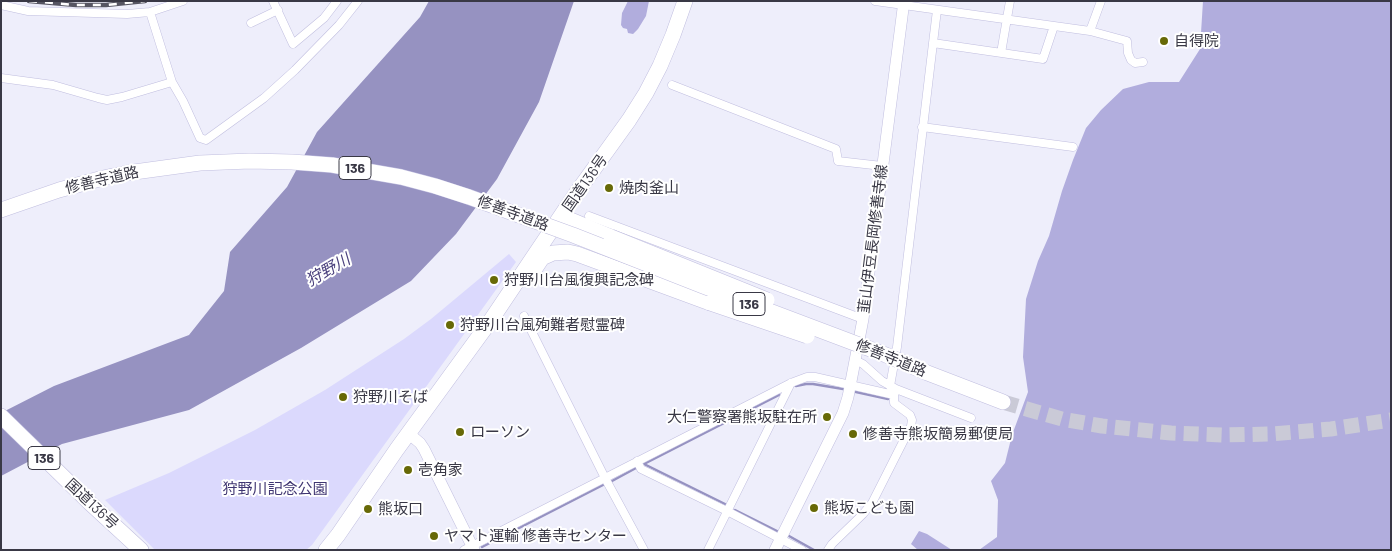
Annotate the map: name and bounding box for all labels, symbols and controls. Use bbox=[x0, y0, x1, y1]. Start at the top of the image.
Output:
place label: 自得院 bbox=[1174, 32, 1219, 50]
marker: 自得院 bbox=[1158, 35, 1170, 47]
street label: 国道136号 bbox=[559, 151, 611, 215]
road number: 136 bbox=[339, 156, 371, 180]
street label: 修善寺道路 bbox=[63, 163, 141, 197]
street label: 韮山伊豆長岡修善寺線 bbox=[855, 163, 891, 315]
place label: 焼肉釜山 bbox=[619, 179, 679, 197]
marker: 焼肉釜山 bbox=[603, 182, 615, 194]
street label: 修善寺道路 bbox=[475, 192, 551, 234]
water label: 狩野川 bbox=[302, 250, 354, 290]
place label: 狩野川台風復興記念碑 bbox=[504, 271, 654, 289]
marker: 狩野川台風復興記念碑 bbox=[488, 274, 500, 286]
road number: 136 bbox=[733, 292, 765, 316]
place label: 狩野川台風殉難者慰霊碑 bbox=[460, 316, 625, 334]
marker: 狩野川台風殉難者慰霊碑 bbox=[444, 319, 456, 331]
street label: 修善寺道路 bbox=[853, 336, 929, 380]
place label: 狩野川そば bbox=[353, 388, 428, 406]
marker: 狩野川そば bbox=[337, 391, 349, 403]
place label: 大仁警察署熊坂駐在所 bbox=[667, 408, 817, 426]
marker: 大仁警察署熊坂駐在所 bbox=[821, 411, 833, 423]
place label: ローソン bbox=[470, 423, 530, 441]
place label: 修善寺熊坂簡易郵便局 bbox=[863, 425, 1013, 443]
marker: ローソン bbox=[454, 426, 466, 438]
marker: 修善寺熊坂簡易郵便局 bbox=[847, 428, 859, 440]
road number: 136 bbox=[28, 446, 60, 469]
place label: 壱角家 bbox=[418, 461, 463, 479]
marker: 壱角家 bbox=[402, 464, 414, 476]
street label: 国道136号 bbox=[62, 475, 122, 533]
park label: 狩野川記念公園 bbox=[223, 480, 327, 498]
place label: 熊坂こども園 bbox=[824, 499, 914, 517]
place label: 熊坂口 bbox=[378, 500, 423, 518]
marker: 熊坂こども園 bbox=[808, 502, 820, 514]
marker: 熊坂口 bbox=[362, 503, 374, 515]
place label: ヤマト運輸 修善寺センター bbox=[444, 527, 627, 545]
marker: ヤマト運輸 修善寺センター bbox=[428, 530, 440, 542]

